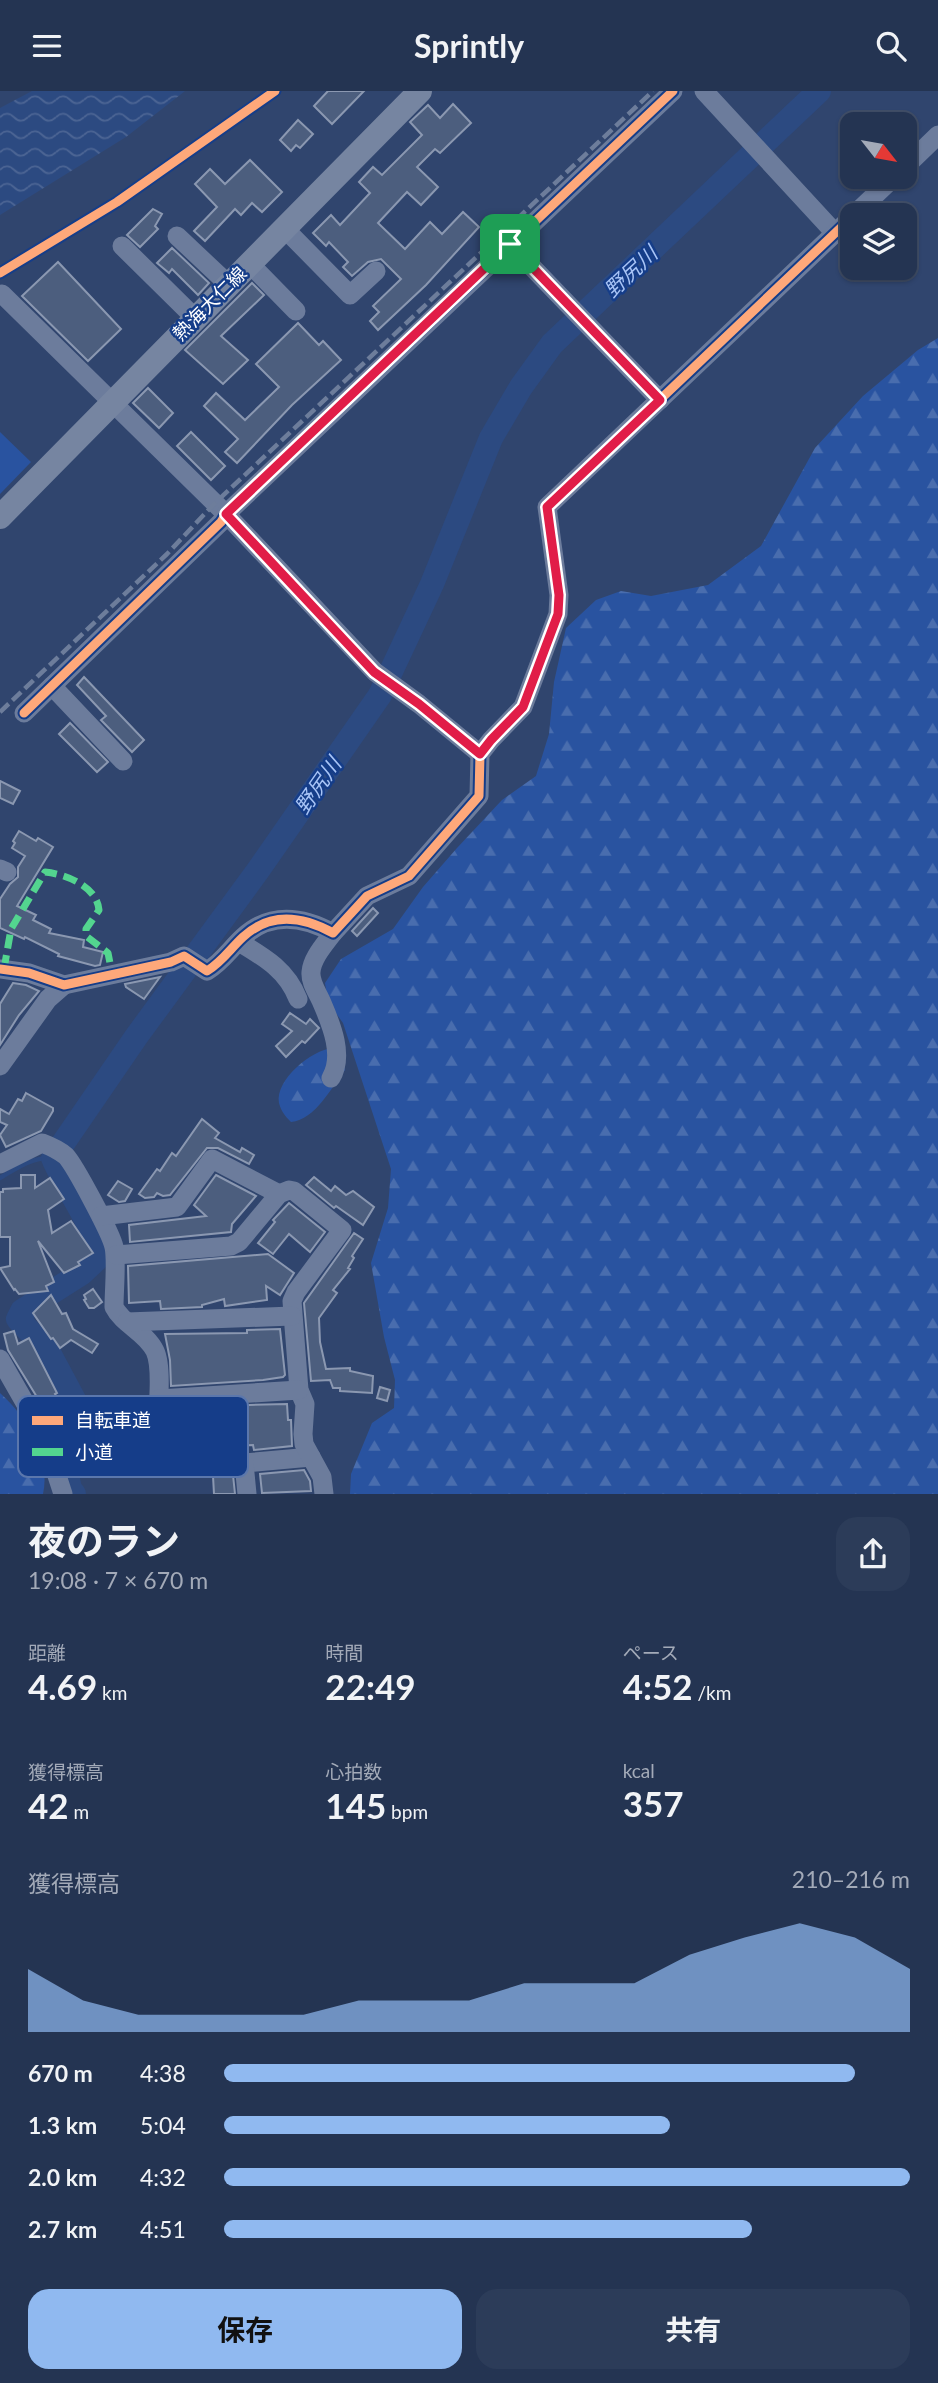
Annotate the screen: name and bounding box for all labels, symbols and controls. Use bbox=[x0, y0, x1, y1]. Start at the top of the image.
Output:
text: Sprintly bbox=[414, 26, 524, 65]
icon: menu bbox=[28, 27, 66, 65]
icon: search bbox=[872, 27, 910, 65]
north arrow bbox=[840, 112, 917, 189]
map controls bbox=[840, 112, 917, 280]
button: layers bbox=[840, 203, 917, 280]
pin bbox=[480, 214, 540, 274]
icon: arrive bbox=[491, 225, 529, 263]
water label: 野尻川 bbox=[598, 239, 663, 302]
street label: 熱海大仁線 bbox=[167, 261, 251, 345]
water label: 野尻川 bbox=[289, 750, 346, 818]
legend bbox=[18, 1396, 248, 1477]
text: 自転車道 bbox=[75, 1408, 151, 1431]
text: 小道 bbox=[75, 1440, 113, 1463]
text: 夜のラン bbox=[28, 1517, 180, 1563]
button: share bbox=[836, 1517, 910, 1591]
text: 19:08 · 7 × 670 m bbox=[28, 1566, 208, 1594]
text: 距離 bbox=[28, 1641, 66, 1664]
text: 時間 bbox=[325, 1641, 363, 1664]
text: ペース bbox=[623, 1641, 679, 1664]
text: 4.69 bbox=[28, 1665, 97, 1707]
text: 22:49 bbox=[325, 1665, 416, 1707]
text: 4:52 bbox=[623, 1665, 693, 1707]
text: km bbox=[97, 1681, 127, 1704]
text: /km bbox=[693, 1681, 731, 1704]
text: kcal bbox=[623, 1759, 655, 1782]
text: 獲得標高 bbox=[28, 1760, 104, 1783]
text: 心拍数 bbox=[325, 1760, 382, 1783]
text: 357 bbox=[623, 1782, 684, 1824]
text: 42 bbox=[28, 1784, 69, 1826]
text: 145 bbox=[325, 1784, 386, 1826]
text: m bbox=[69, 1800, 89, 1823]
text: bpm bbox=[386, 1800, 428, 1823]
text: 210–216 m bbox=[792, 1865, 910, 1893]
text: 獲得標高 bbox=[28, 1869, 120, 1897]
text: 670 m bbox=[28, 2059, 93, 2087]
text: 4:38 bbox=[140, 2059, 186, 2087]
text: 1.3 km bbox=[28, 2111, 97, 2139]
text: 5:04 bbox=[140, 2111, 186, 2139]
text: 2.0 km bbox=[28, 2163, 97, 2191]
text: 4:32 bbox=[140, 2163, 186, 2191]
text: 2.7 km bbox=[28, 2215, 97, 2243]
text: 4:51 bbox=[140, 2215, 186, 2243]
button: 保存 bbox=[28, 2289, 462, 2369]
button: 共有 bbox=[476, 2289, 910, 2369]

